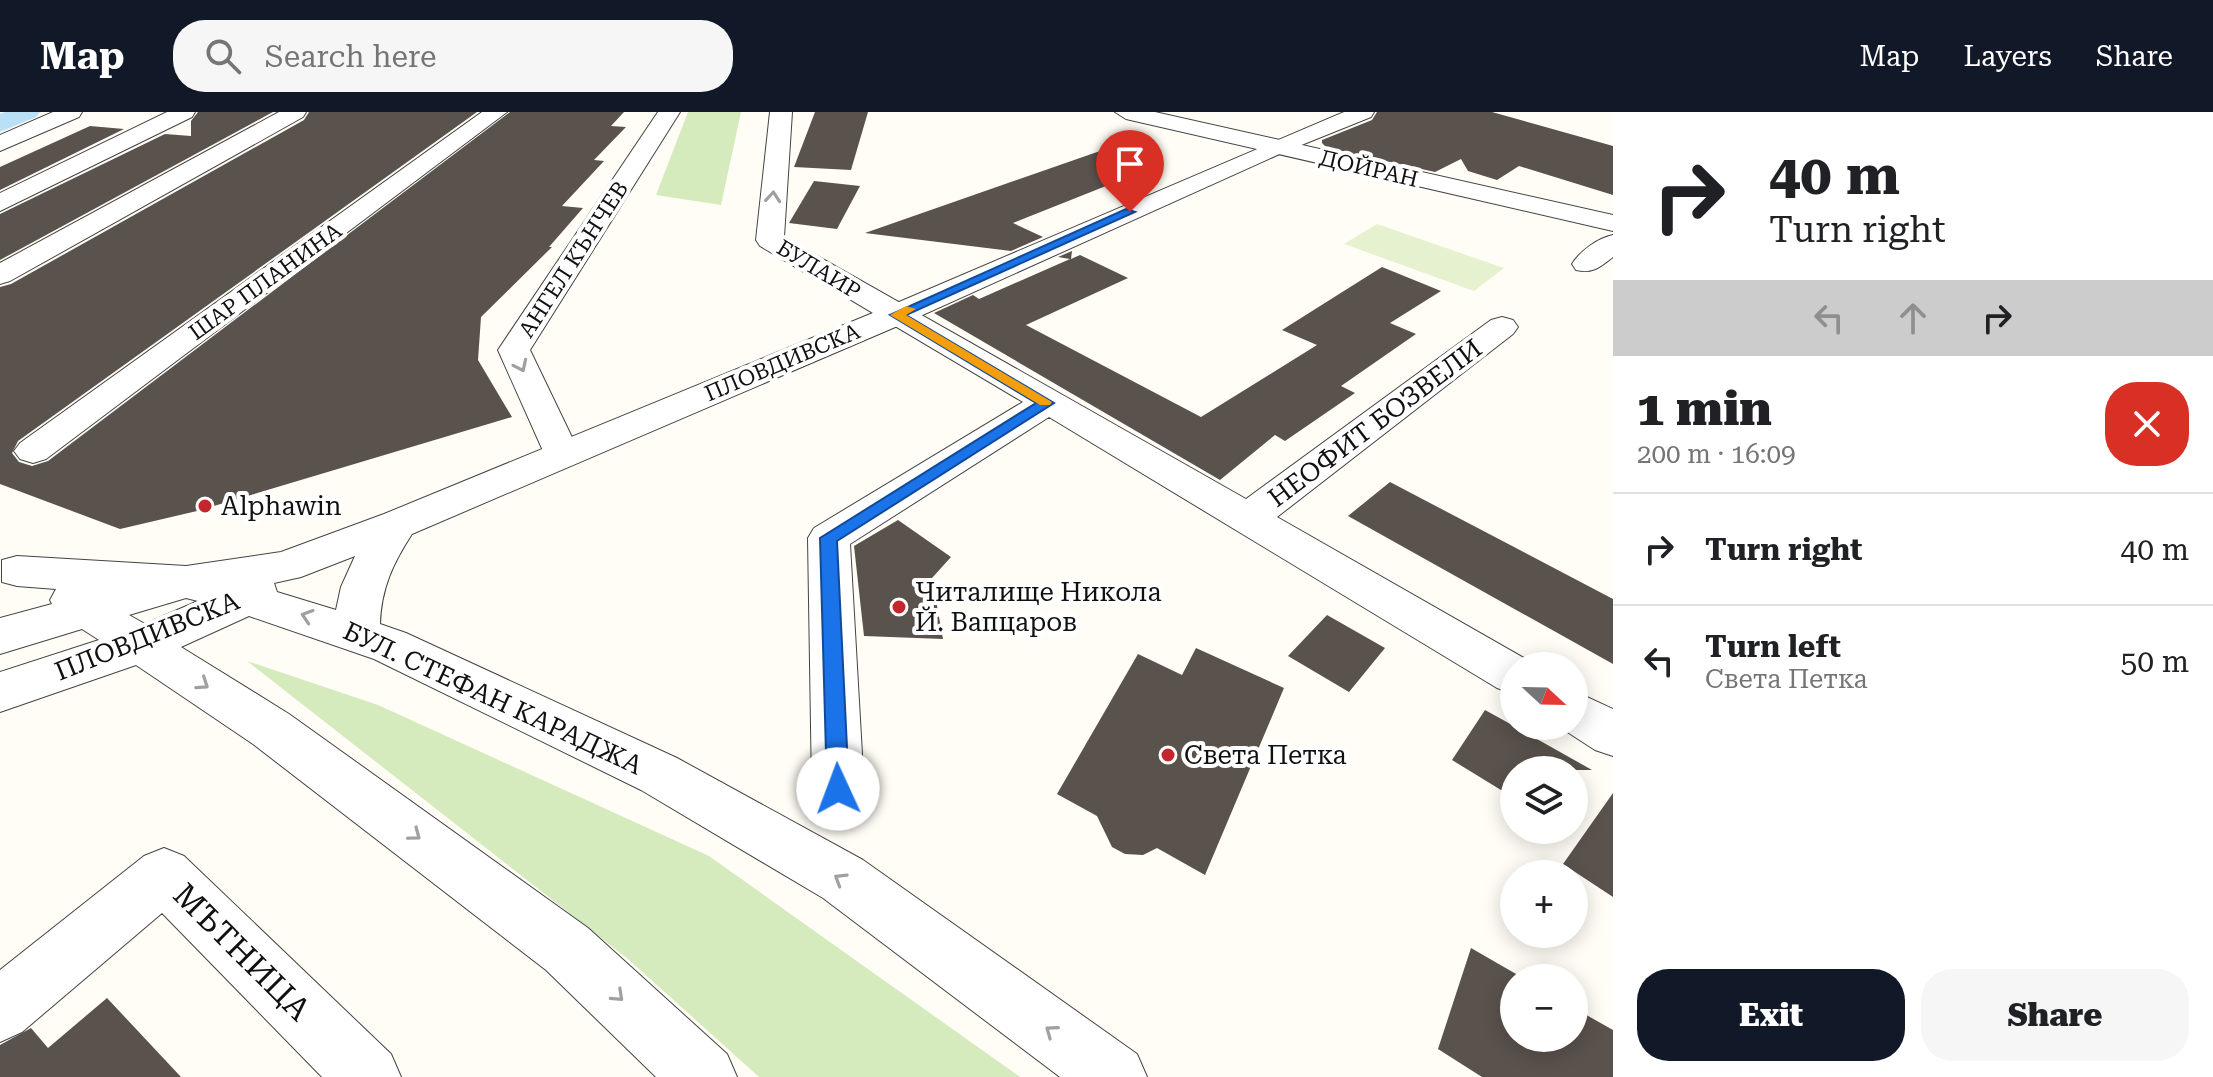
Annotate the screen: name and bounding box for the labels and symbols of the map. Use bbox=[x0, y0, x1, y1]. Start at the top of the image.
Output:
pin bbox=[1096, 130, 1164, 212]
street label: ДОЙРАН bbox=[1317, 144, 1421, 192]
street label: АНГЕЛ КЪНЧЕВ bbox=[514, 177, 633, 342]
one-way arrow bbox=[765, 190, 782, 203]
street label: ШАР ПЛАНИНА bbox=[184, 217, 347, 345]
street label: БУЛАИР bbox=[772, 235, 865, 304]
street label: ПЛОВДИВСКА bbox=[701, 318, 864, 406]
street label: НЕОФИТ БОЗВЕЛИ bbox=[1262, 333, 1488, 513]
one-way arrow bbox=[511, 357, 527, 372]
place label: Alphawin bbox=[221, 491, 342, 521]
marker: Alphawin bbox=[196, 497, 214, 515]
place label: Читалище Никола Й. Вапцаров bbox=[915, 577, 1162, 637]
street label: ПЛОВДИВСКА bbox=[50, 585, 244, 687]
marker: Читалище Никола Й. Вапцаров bbox=[890, 598, 908, 616]
one-way arrow bbox=[300, 610, 314, 626]
street label: БУЛ. СТЕФАН КАРАДЖА bbox=[339, 615, 647, 781]
north arrow bbox=[1500, 652, 1588, 740]
one-way arrow bbox=[195, 674, 209, 689]
place label: Света Петка bbox=[1184, 740, 1347, 770]
marker: Света Петка bbox=[1159, 746, 1177, 764]
position arrow bbox=[796, 747, 880, 831]
one-way arrow bbox=[406, 826, 420, 840]
one-way arrow bbox=[835, 873, 849, 888]
street label: МЪТНИЦА bbox=[166, 876, 319, 1029]
one-way arrow bbox=[609, 987, 623, 1002]
one-way arrow bbox=[1045, 1026, 1060, 1041]

